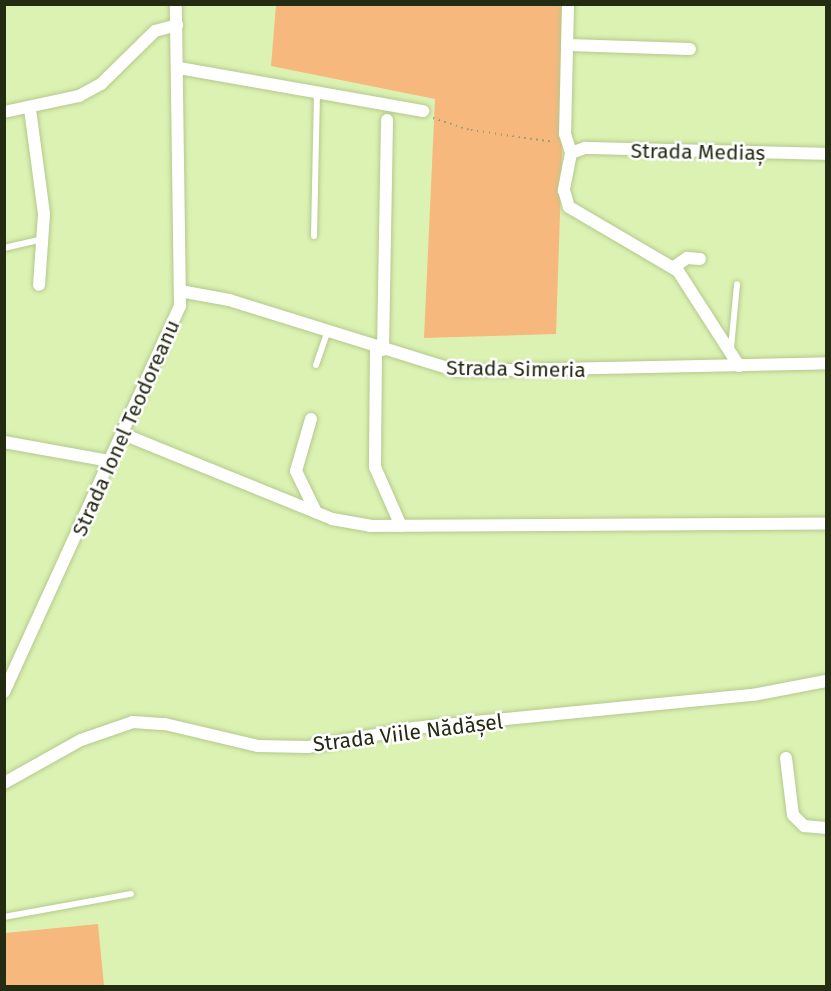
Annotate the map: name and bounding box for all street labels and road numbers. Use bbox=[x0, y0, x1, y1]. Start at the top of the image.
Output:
street label: Strada Mediaș bbox=[630, 138, 766, 166]
street label: Strada Ionel Teodoreanu bbox=[67, 316, 185, 540]
street label: Strada Simeria bbox=[446, 355, 586, 383]
street label: Strada Viile Nădășel bbox=[312, 709, 504, 757]

